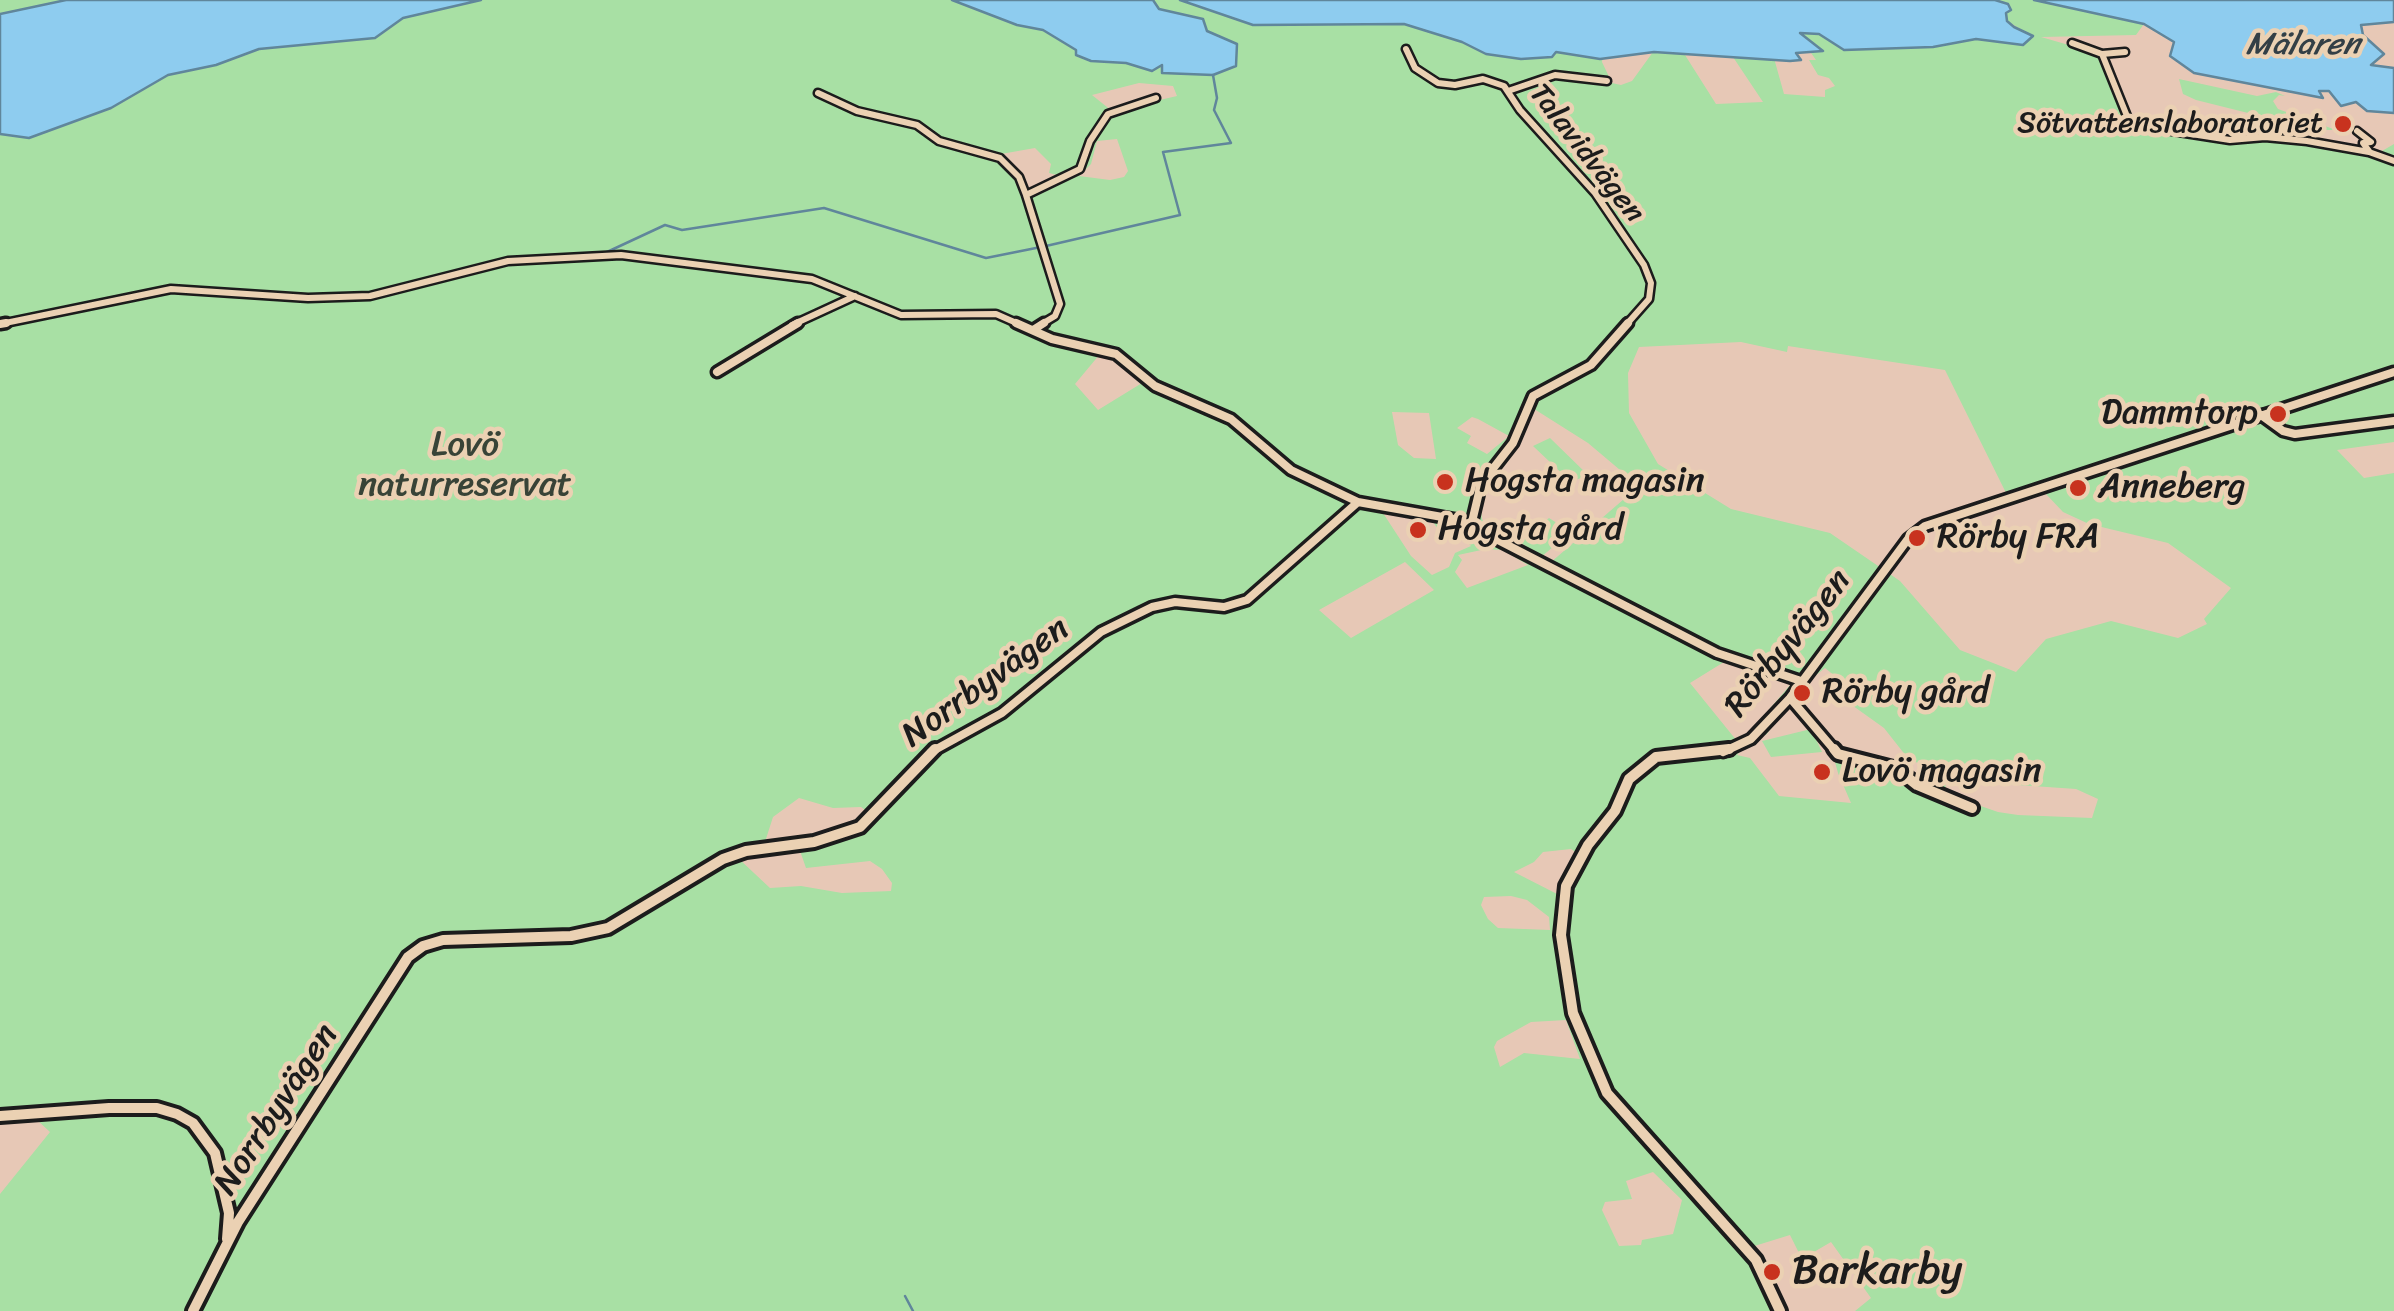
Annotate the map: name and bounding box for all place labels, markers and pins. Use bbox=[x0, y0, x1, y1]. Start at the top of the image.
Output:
place label: Sötvattenslaboratoriet bbox=[2017, 106, 2323, 142]
marker: Sötvattenslaboratoriet bbox=[2332, 113, 2354, 135]
place label: Dammtorp bbox=[2101, 393, 2258, 435]
marker: Dammtorp bbox=[2267, 403, 2289, 425]
place label: Hogsta magasin bbox=[1465, 461, 1705, 503]
place label: Anneberg bbox=[2098, 467, 2245, 509]
marker: Hogsta magasin bbox=[1434, 471, 1456, 493]
marker: Anneberg bbox=[2067, 477, 2089, 499]
place label: Hogsta gård bbox=[1438, 509, 1623, 551]
place label: Rörby FRA bbox=[1937, 517, 2099, 559]
marker: Hogsta gård bbox=[1407, 519, 1429, 541]
marker: Rörby FRA bbox=[1906, 527, 1928, 549]
place label: Rörby gård bbox=[1822, 672, 1989, 714]
marker: Rörby gård bbox=[1791, 682, 1813, 704]
place label: Lovö magasin bbox=[1842, 751, 2042, 793]
marker: Lovö magasin bbox=[1811, 761, 1833, 783]
place label: Barkarby bbox=[1792, 1247, 1962, 1297]
marker: Barkarby bbox=[1761, 1261, 1783, 1283]

